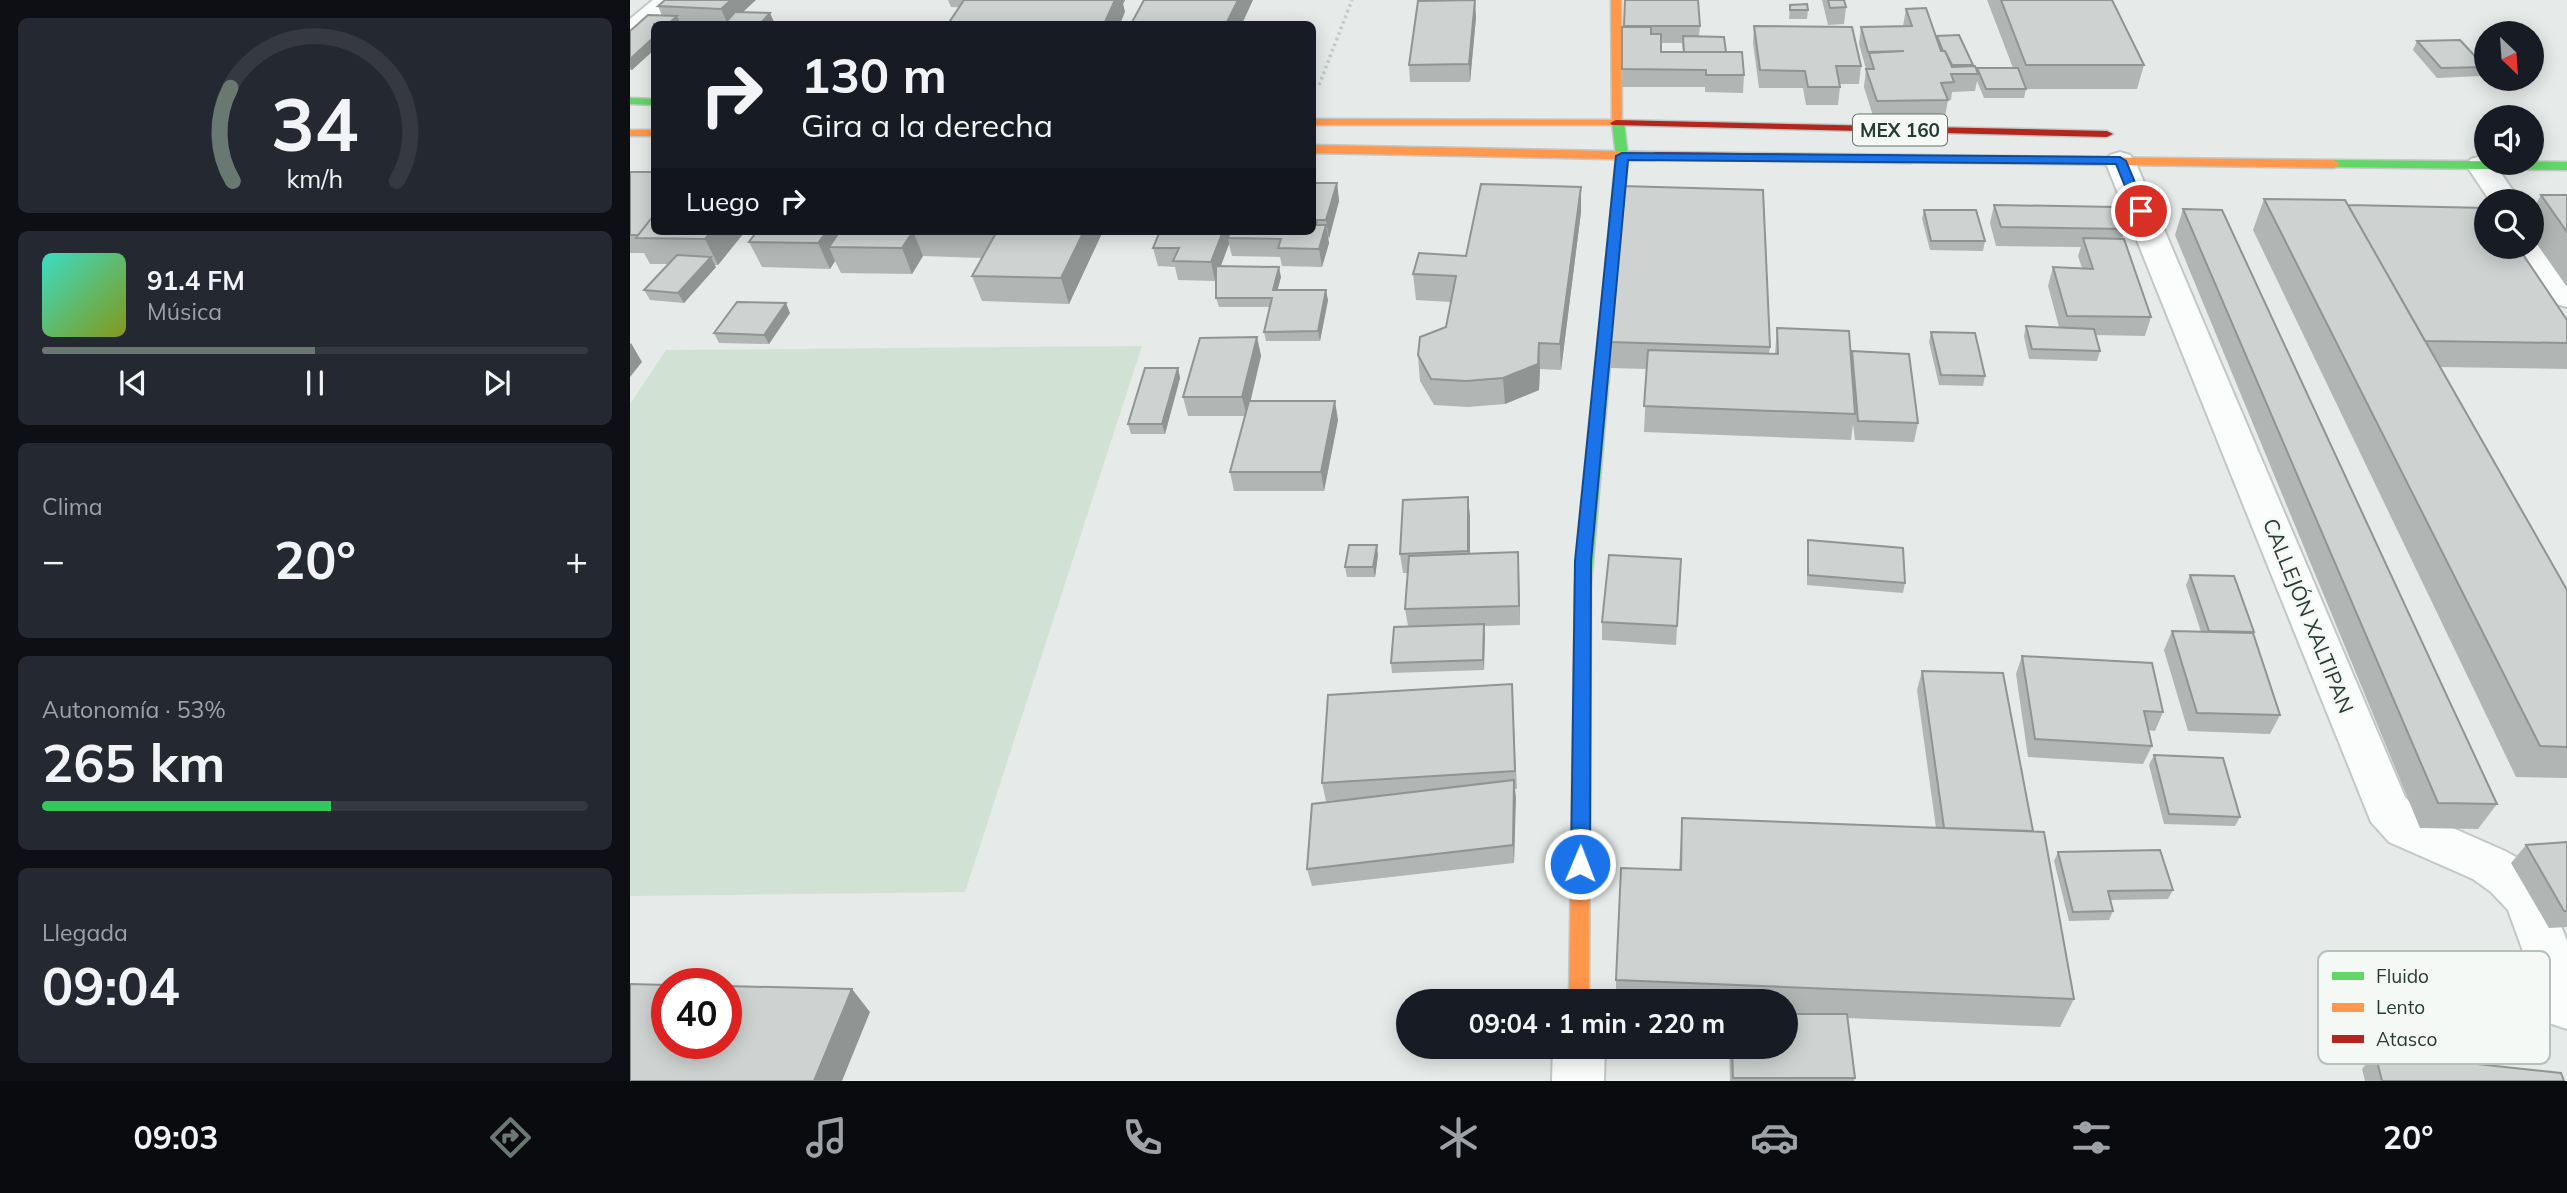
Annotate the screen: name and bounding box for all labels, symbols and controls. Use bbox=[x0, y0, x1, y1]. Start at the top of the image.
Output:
north arrow bbox=[2474, 21, 2544, 91]
map controls bbox=[2474, 21, 2544, 259]
text: 130 m bbox=[801, 44, 947, 105]
icon: right bbox=[686, 49, 777, 140]
text: 34 bbox=[271, 79, 359, 170]
text: Gira a la derecha bbox=[801, 105, 1053, 145]
button: sound bbox=[2474, 105, 2544, 175]
road number: MEX 160 bbox=[1853, 114, 1947, 146]
text: km/h bbox=[287, 163, 343, 194]
pin bbox=[2111, 181, 2171, 241]
icon: right bbox=[774, 182, 812, 220]
text: Luego bbox=[686, 185, 760, 218]
button: search bbox=[2474, 189, 2544, 259]
icon: arrive bbox=[2122, 192, 2160, 230]
text: 91.4 FM bbox=[147, 264, 245, 297]
text: Música bbox=[147, 297, 222, 326]
icon: previous bbox=[114, 364, 152, 402]
icon: pause bbox=[296, 364, 334, 402]
icon: next bbox=[478, 364, 516, 402]
text: Clima bbox=[42, 492, 103, 521]
street label: CALLEJÓN XALTIPAN bbox=[2258, 514, 2360, 717]
text: 20° bbox=[274, 527, 356, 592]
text: − bbox=[42, 536, 65, 584]
text: + bbox=[565, 536, 588, 584]
text: Autonomía · 53% bbox=[42, 695, 226, 724]
text: 265 km bbox=[42, 730, 225, 795]
position arrow bbox=[1543, 827, 1617, 901]
text: Llegada bbox=[42, 918, 128, 947]
legend bbox=[2318, 951, 2550, 1064]
text: 09:04 bbox=[42, 953, 180, 1018]
text: Fluido bbox=[2376, 964, 2429, 988]
speed limit sign: 40 bbox=[651, 968, 742, 1059]
text: Lento bbox=[2376, 995, 2425, 1019]
text: 09:04 · 1 min · 220 m bbox=[1469, 1007, 1725, 1040]
text: Atasco bbox=[2376, 1027, 2437, 1051]
icon: directions bbox=[486, 1113, 535, 1162]
icon: music bbox=[802, 1113, 851, 1162]
icon: phone bbox=[1118, 1113, 1167, 1162]
icon: climate bbox=[1434, 1113, 1483, 1162]
icon: car bbox=[1750, 1113, 1799, 1162]
icon: filters bbox=[2067, 1113, 2116, 1162]
text: 09:03 bbox=[134, 1117, 218, 1157]
text: 20° bbox=[2383, 1117, 2433, 1157]

